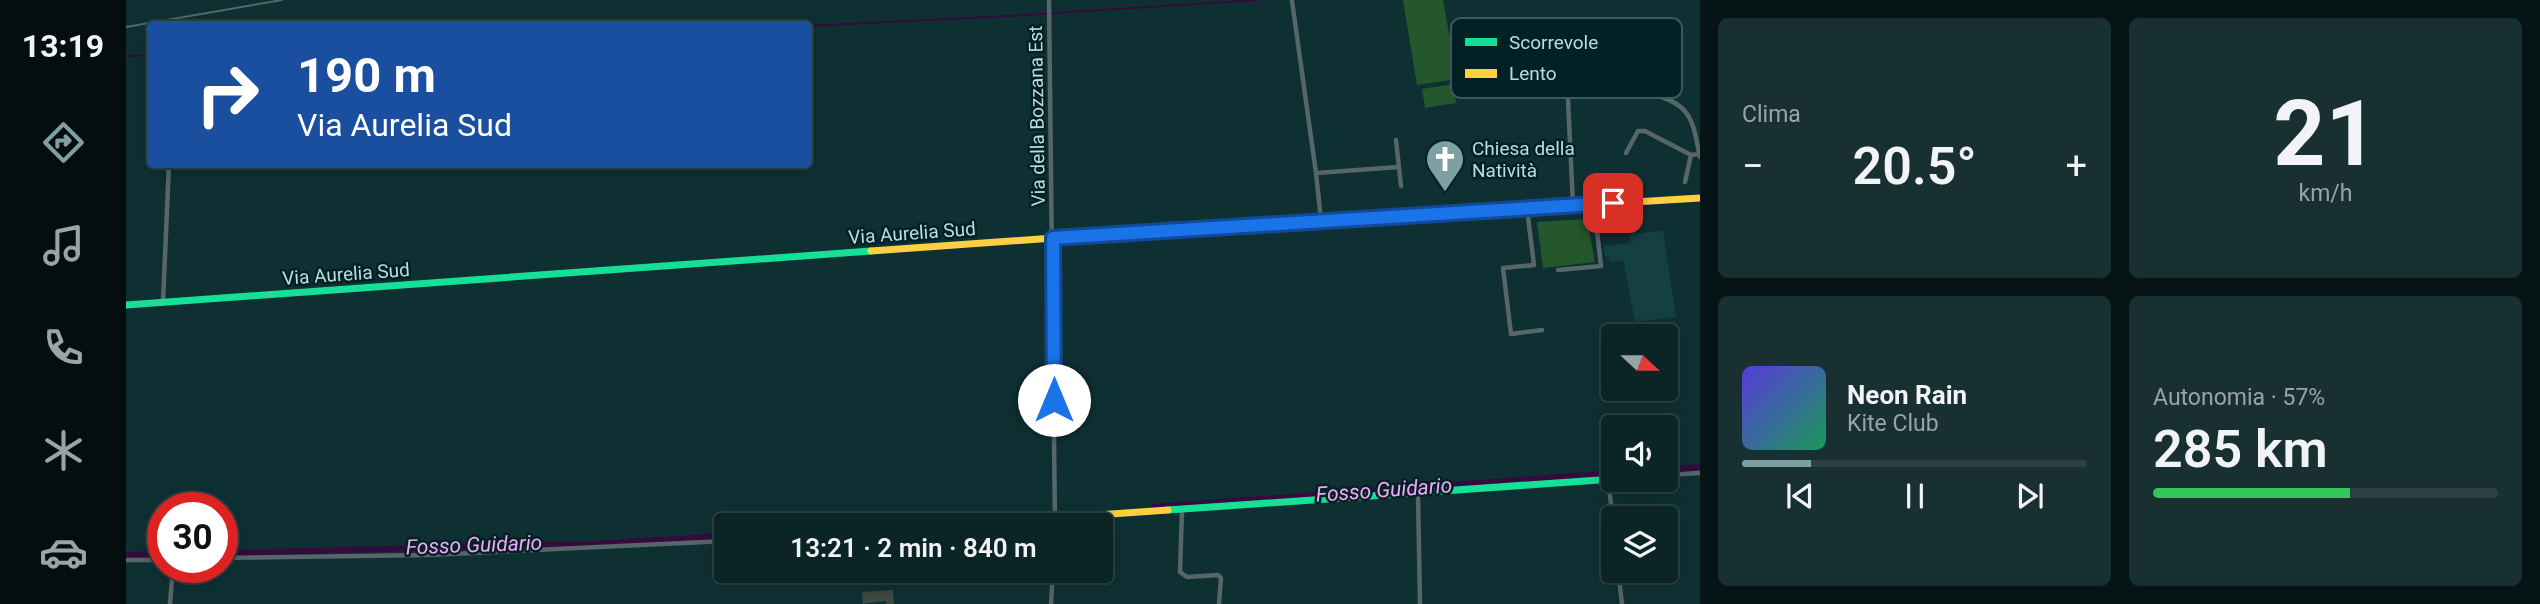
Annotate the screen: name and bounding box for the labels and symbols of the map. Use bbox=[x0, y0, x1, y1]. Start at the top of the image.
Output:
legend bbox=[1451, 18, 1682, 98]
street label: Via della Bozzana Est bbox=[1024, 25, 1050, 207]
text: Scorrevole bbox=[1509, 31, 1598, 54]
text: Lento bbox=[1509, 62, 1557, 85]
place label: Chiesa della Natività bbox=[1472, 137, 1575, 182]
church icon: Chiesa della Natività bbox=[1424, 138, 1466, 193]
pin bbox=[1583, 173, 1643, 233]
street label: Via Aurelia Sud bbox=[848, 217, 976, 249]
street label: Via Aurelia Sud bbox=[282, 258, 410, 290]
north arrow bbox=[1601, 324, 1678, 401]
position arrow bbox=[1017, 363, 1091, 437]
water label: Fosso Guidario bbox=[1315, 473, 1453, 507]
speed limit sign: 30 bbox=[147, 492, 238, 583]
water label: Fosso Guidario bbox=[405, 531, 543, 559]

